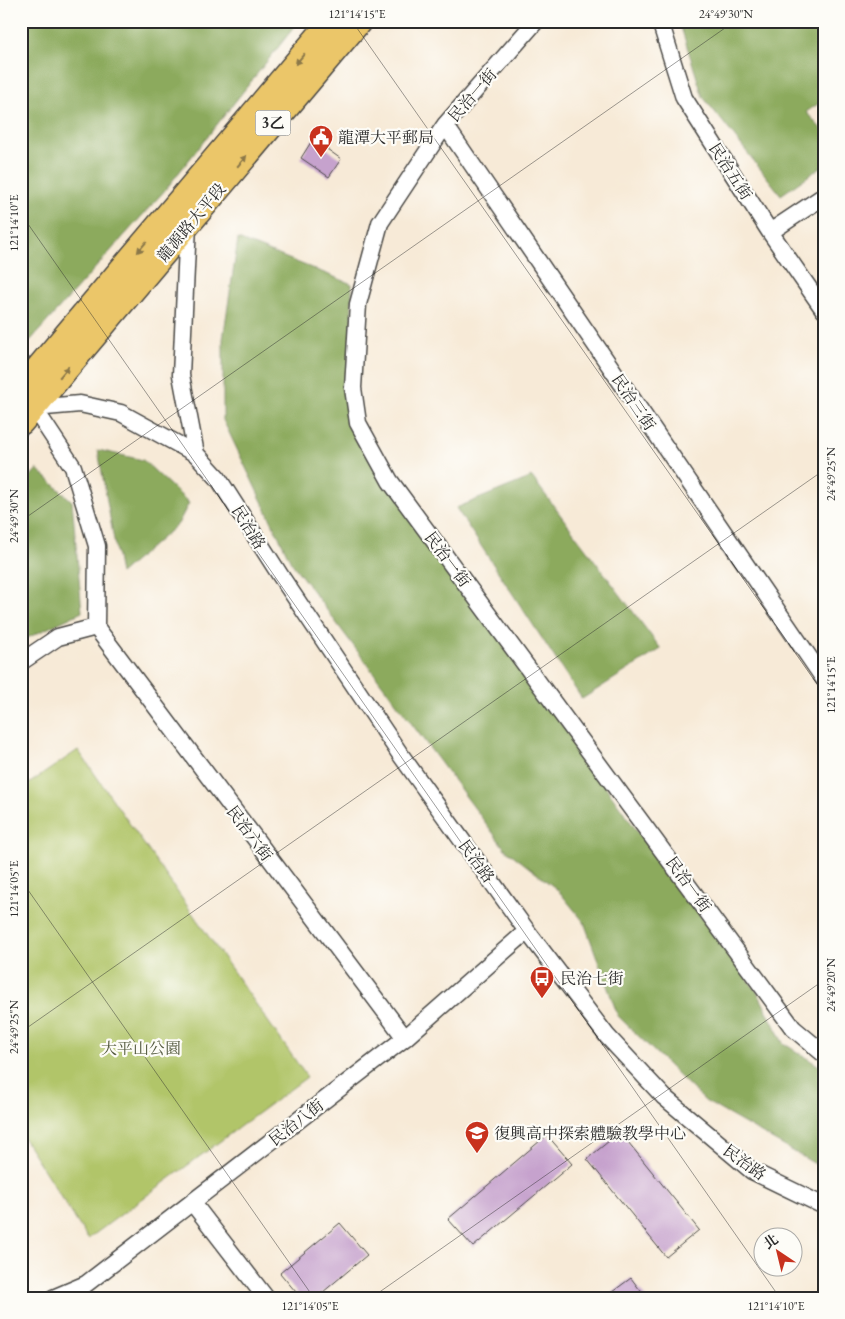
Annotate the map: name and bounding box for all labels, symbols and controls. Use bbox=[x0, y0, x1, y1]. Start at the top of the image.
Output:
text: 121°14'15"E bbox=[329, 6, 386, 22]
text: 24°49'30"N bbox=[699, 6, 753, 22]
one-way arrow bbox=[295, 52, 306, 65]
street label: 民治一街 bbox=[443, 64, 501, 126]
road number: 3乙 bbox=[256, 110, 290, 136]
public building icon: 龍潭大平郵局 bbox=[308, 124, 334, 158]
place label: 龍潭大平郵局 bbox=[338, 127, 434, 148]
street label: 民治五街 bbox=[704, 139, 757, 204]
one-way arrow bbox=[236, 155, 247, 168]
street label: 龍源路大平段 bbox=[152, 179, 230, 266]
text: 121°14'10"E bbox=[6, 194, 22, 251]
one-way arrow bbox=[136, 241, 147, 254]
one-way arrow bbox=[59, 366, 70, 379]
street label: 民治三街 bbox=[607, 370, 660, 435]
text: 24°49'25"N bbox=[823, 447, 839, 501]
text: 24°49'30"N bbox=[6, 489, 22, 543]
street label: 民治路 bbox=[227, 501, 270, 553]
street label: 民治一街 bbox=[420, 527, 475, 591]
text: 121°14'15"E bbox=[823, 656, 839, 713]
street label: 民治六街 bbox=[222, 801, 277, 865]
street label: 民治路 bbox=[454, 836, 499, 887]
street label: 民治一街 bbox=[661, 852, 716, 916]
text: 121°14'05"E bbox=[6, 860, 22, 917]
text: 24°49'20"N bbox=[823, 958, 839, 1012]
bus stop icon: 民治七街 bbox=[529, 965, 555, 999]
place label: 民治七街 bbox=[560, 968, 624, 989]
text: 24°49'25"N bbox=[6, 1000, 22, 1054]
park label: 大平山公園 bbox=[101, 1038, 181, 1059]
street label: 民治八街 bbox=[265, 1094, 328, 1150]
school or university icon: 復興高中探索體驗教學中心 bbox=[464, 1120, 490, 1154]
place label: 復興高中探索體驗教學中心 bbox=[494, 1123, 686, 1144]
street label: 民治路 bbox=[719, 1140, 770, 1185]
north arrow bbox=[752, 1226, 802, 1276]
text: 北 bbox=[760, 1230, 781, 1253]
text: 121°14'05"E bbox=[282, 1298, 339, 1314]
text: 121°14'10"E bbox=[748, 1298, 805, 1314]

